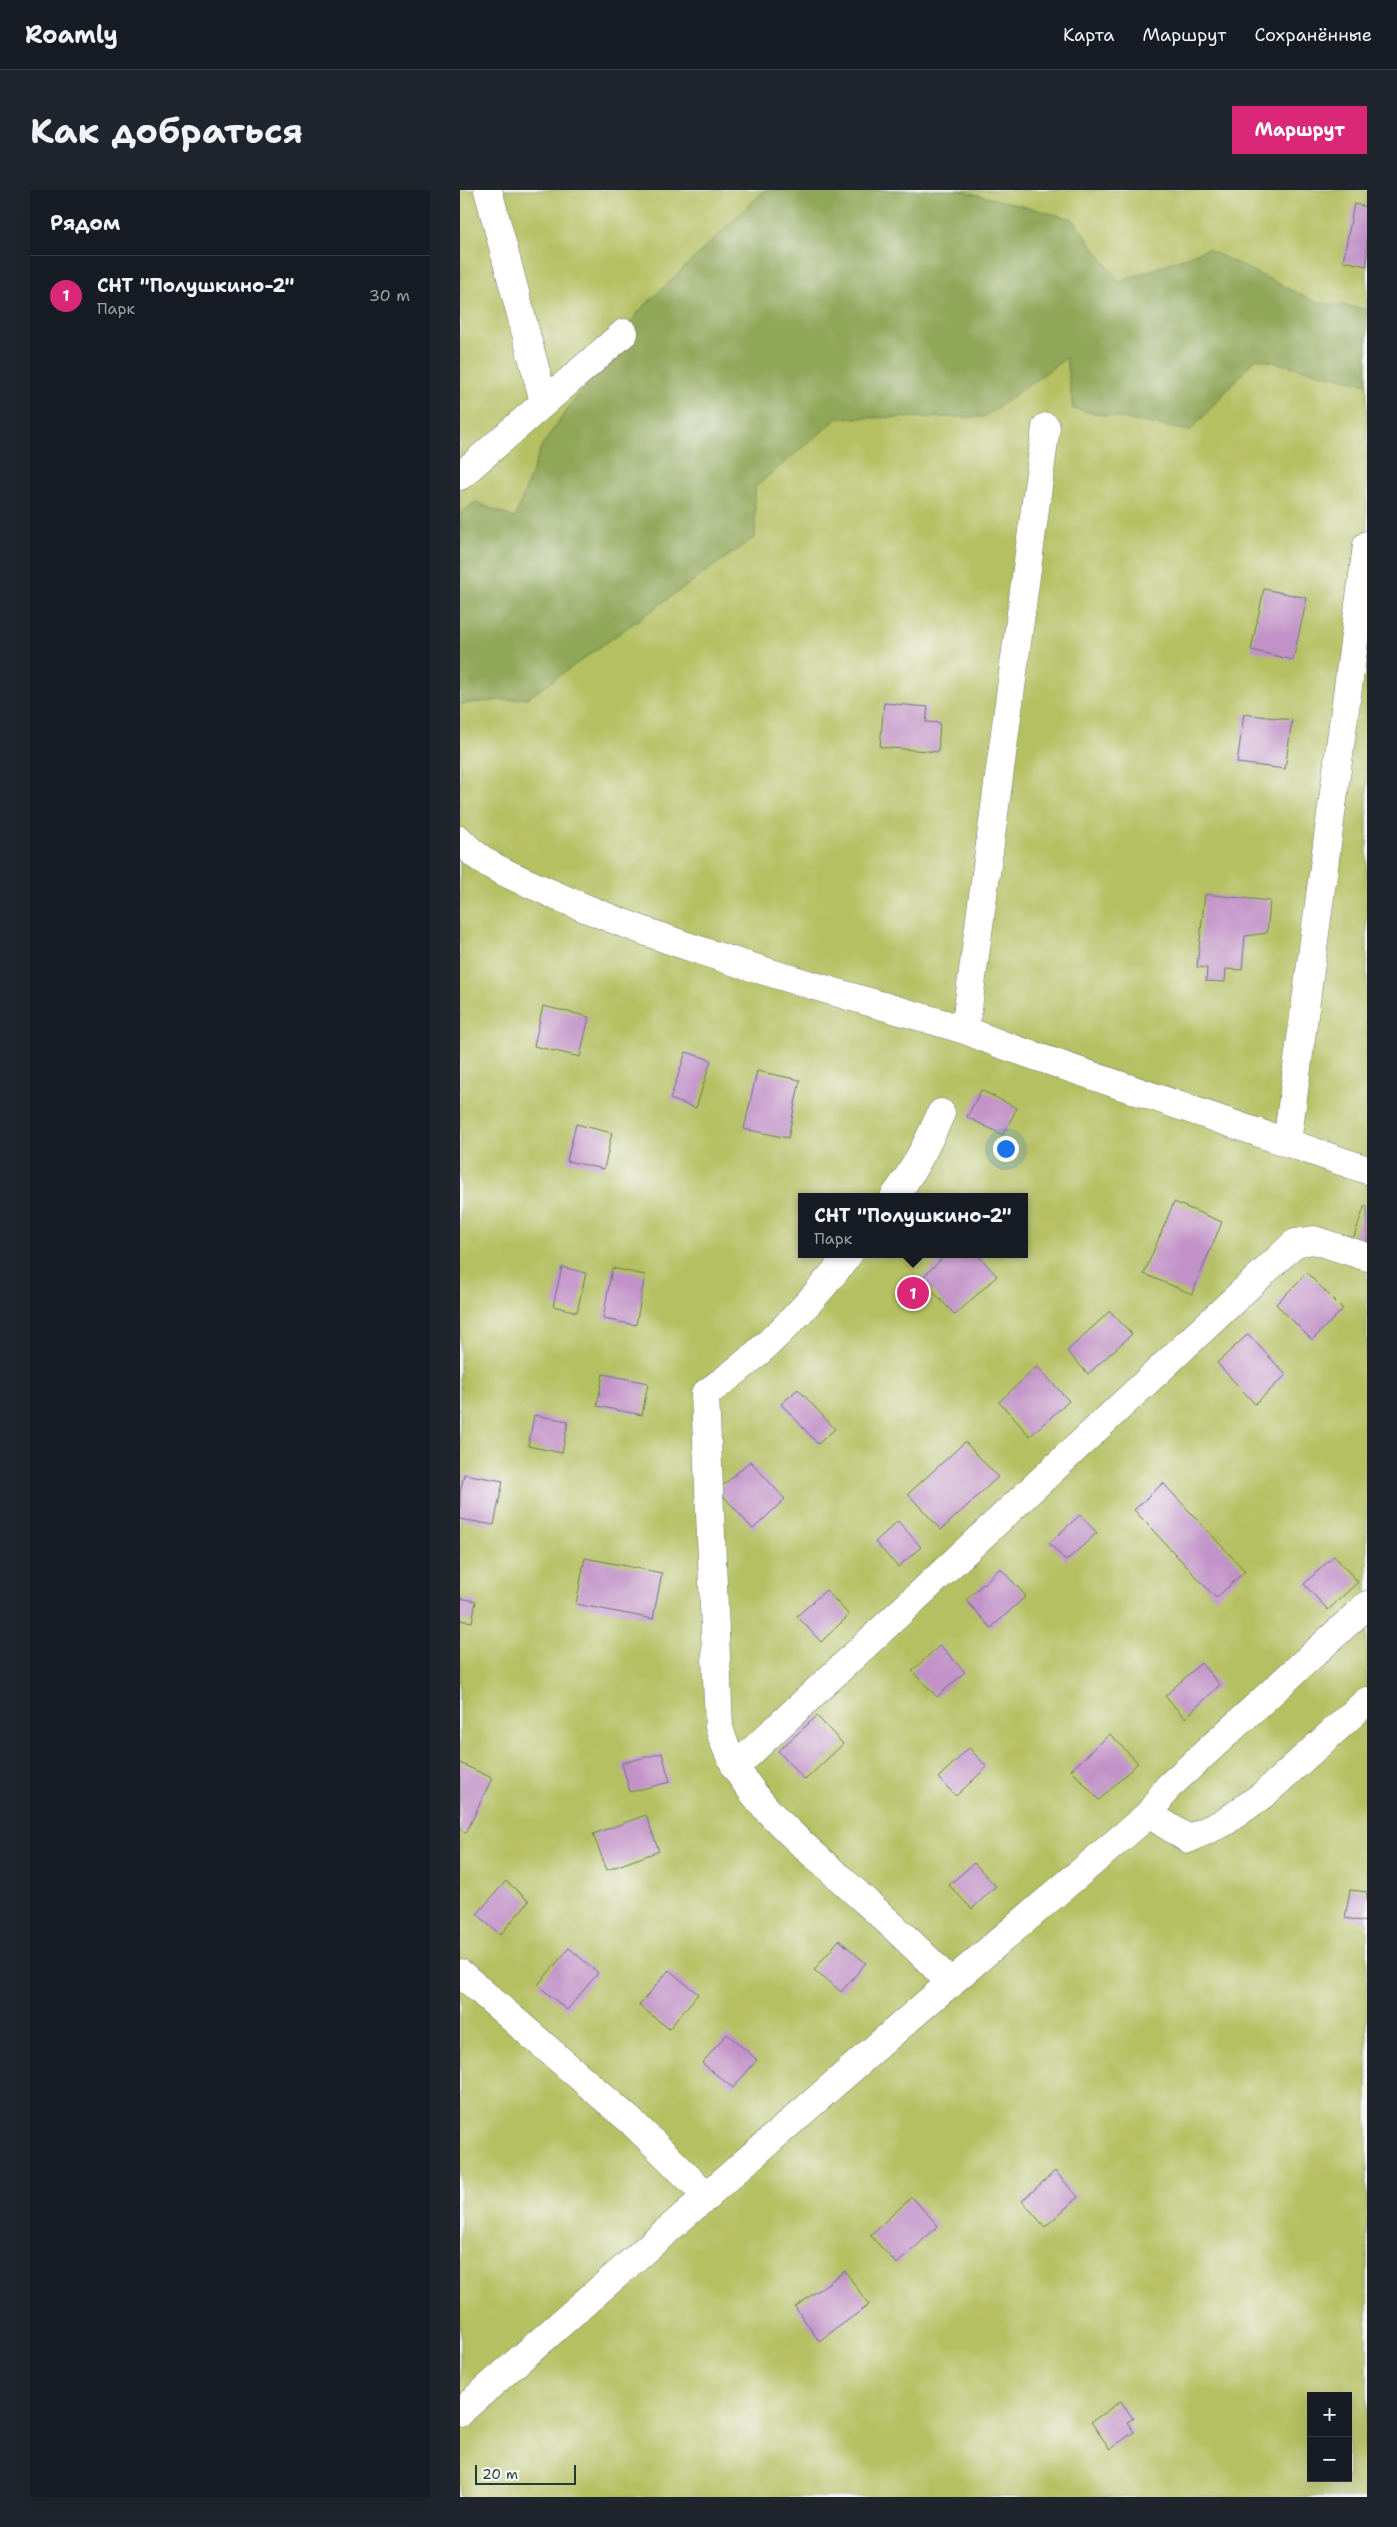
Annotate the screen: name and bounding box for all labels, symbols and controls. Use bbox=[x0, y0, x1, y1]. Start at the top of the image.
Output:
text: Roamly bbox=[25, 19, 118, 51]
text: Карта bbox=[1063, 23, 1114, 47]
text: Маршрут bbox=[1142, 23, 1226, 47]
text: Сохранённые bbox=[1254, 23, 1372, 47]
button: Маршрут bbox=[1232, 106, 1367, 154]
text: Как добраться bbox=[30, 107, 303, 154]
text: Рядом bbox=[50, 209, 120, 237]
text: СНТ "Полушкино-2" bbox=[97, 273, 295, 298]
text: 1 bbox=[62, 285, 70, 306]
text: 30 m bbox=[369, 285, 410, 306]
text: Парк bbox=[97, 298, 135, 319]
your location bbox=[993, 1136, 1019, 1162]
popup bbox=[798, 1193, 1028, 1258]
text: СНТ "Полушкино-2" bbox=[814, 1203, 1012, 1228]
text: Парк bbox=[814, 1228, 852, 1249]
pin: 1 bbox=[897, 1274, 929, 1312]
map controls bbox=[1307, 2392, 1352, 2482]
button: + bbox=[1307, 2392, 1352, 2437]
button: − bbox=[1307, 2437, 1352, 2482]
scale bar bbox=[475, 2462, 576, 2485]
text: 20 m bbox=[482, 2465, 518, 2483]

